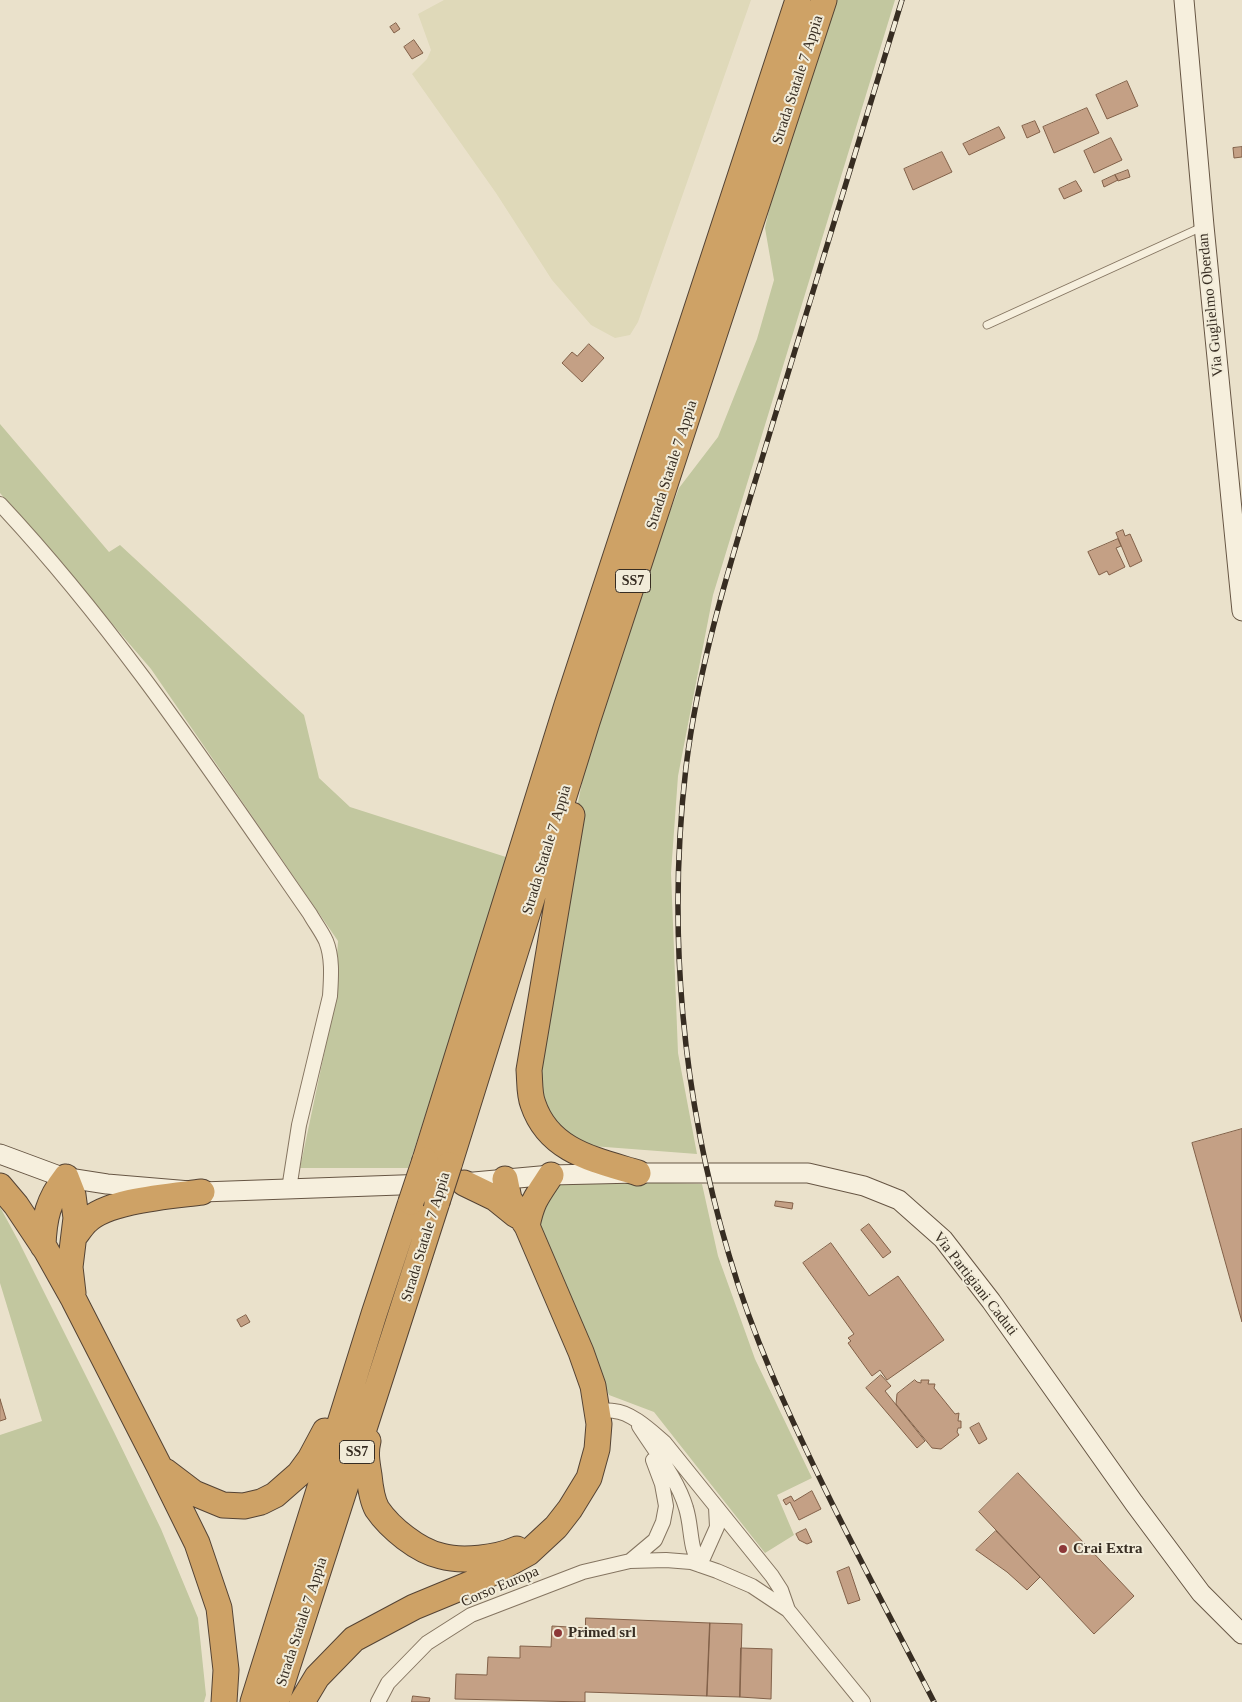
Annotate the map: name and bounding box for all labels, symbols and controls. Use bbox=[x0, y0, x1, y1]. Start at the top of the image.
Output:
street label: Strada Statale 7 Appia bbox=[769, 13, 827, 147]
street label: Via Guglielmo Oberdan bbox=[1195, 232, 1227, 378]
street label: Strada Statale 7 Appia bbox=[643, 398, 701, 532]
road number: SS7 bbox=[616, 570, 650, 592]
street label: Strada Statale 7 Appia bbox=[519, 783, 575, 917]
street label: Strada Statale 7 Appia bbox=[398, 1170, 454, 1304]
street label: Via Partigiani Caduti bbox=[929, 1229, 1021, 1339]
road number: SS7 bbox=[340, 1440, 374, 1464]
place label: Crai Extra bbox=[1073, 1540, 1143, 1558]
marker: Crai Extra bbox=[1057, 1543, 1069, 1555]
street label: Strada Statale 7 Appia bbox=[273, 1555, 331, 1689]
street label: Corso Europa bbox=[458, 1563, 542, 1611]
place label: Primed srl bbox=[568, 1624, 636, 1642]
marker: Primed srl bbox=[552, 1627, 564, 1639]

